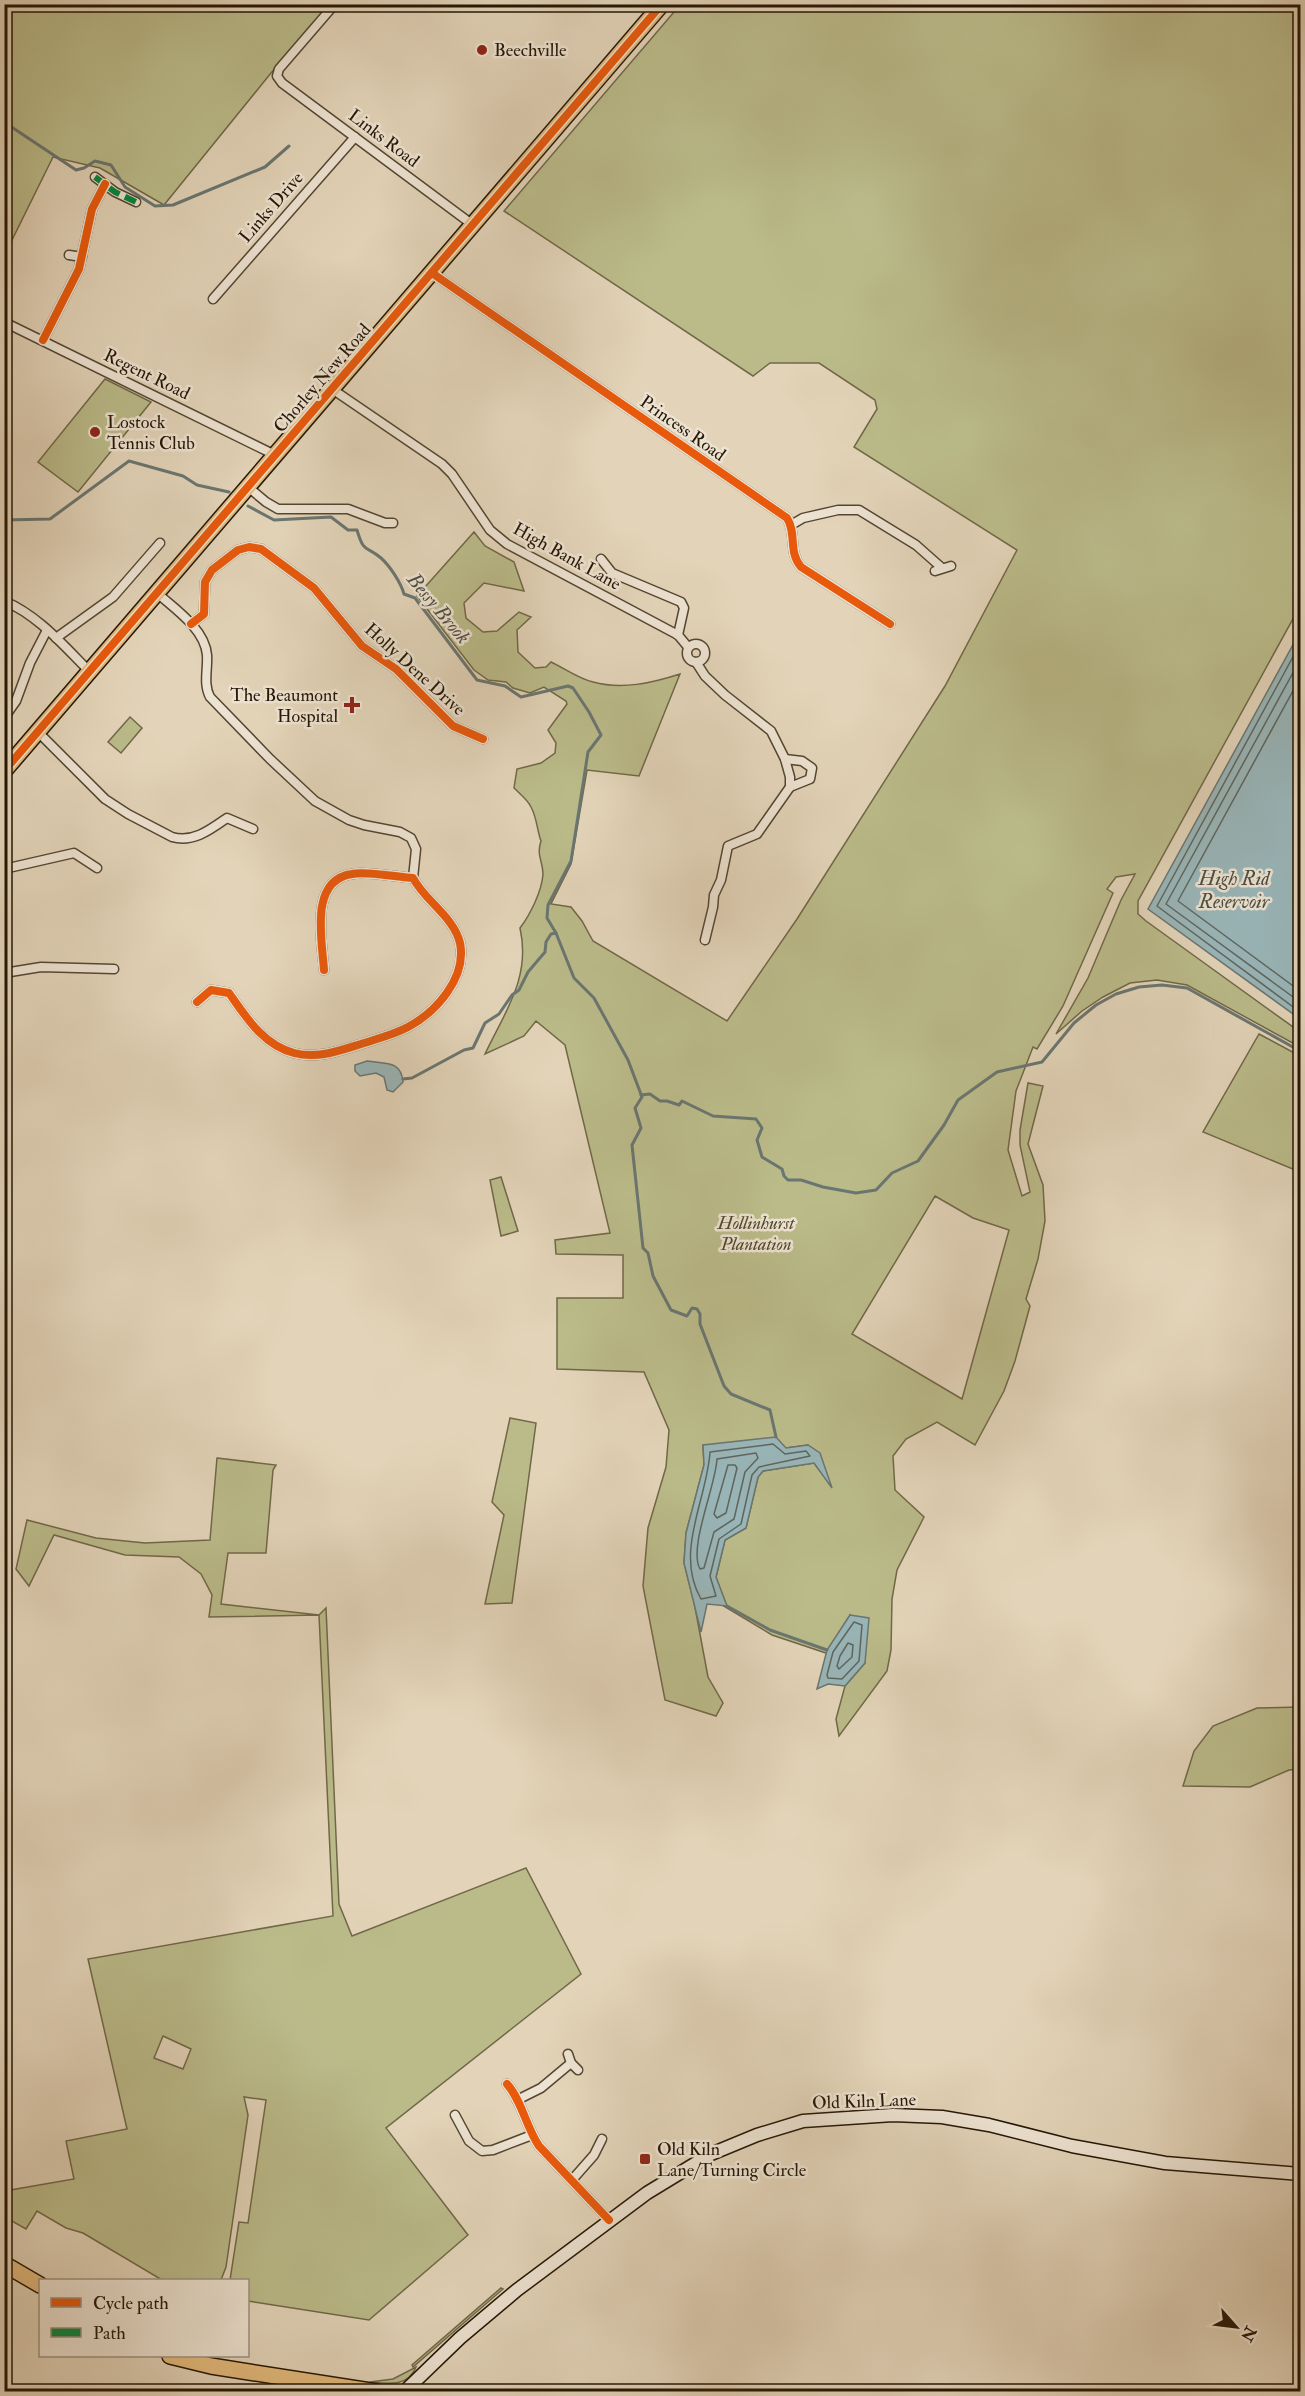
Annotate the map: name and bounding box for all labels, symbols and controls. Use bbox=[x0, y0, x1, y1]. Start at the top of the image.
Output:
place label: Beechville bbox=[494, 39, 567, 62]
marker: Beechville bbox=[475, 43, 489, 57]
street label: Links Road bbox=[344, 104, 424, 173]
street label: Links Drive bbox=[234, 167, 309, 248]
street label: Chorley New Road bbox=[269, 319, 376, 438]
street label: Regent Road bbox=[100, 344, 194, 405]
street label: Princess Road bbox=[635, 390, 730, 466]
place label: Lostock Tennis Club bbox=[107, 411, 195, 455]
marker: Lostock Tennis Club bbox=[88, 425, 102, 439]
street label: High Bank Lane bbox=[509, 517, 625, 596]
water label: Bessy Brook bbox=[401, 567, 476, 649]
street label: Holly Dene Drive bbox=[359, 618, 470, 721]
place label: The Beaumont Hospital bbox=[230, 684, 338, 728]
marker: The Beaumont Hospital bbox=[343, 696, 361, 714]
water label: High Rid Reservoir bbox=[1197, 866, 1271, 914]
park label: Hollinhurst Plantation bbox=[717, 1212, 795, 1256]
street label: Old Kiln Lane bbox=[812, 2088, 917, 2115]
place label: Old Kiln Lane/Turning Circle bbox=[657, 2138, 807, 2182]
marker: Old Kiln Lane/Turning Circle bbox=[638, 2152, 652, 2166]
legend bbox=[39, 2279, 249, 2357]
text: Cycle path bbox=[93, 2292, 169, 2315]
north arrow bbox=[1206, 2297, 1266, 2357]
text: Path bbox=[93, 2322, 126, 2345]
text: N bbox=[1236, 2322, 1261, 2345]

